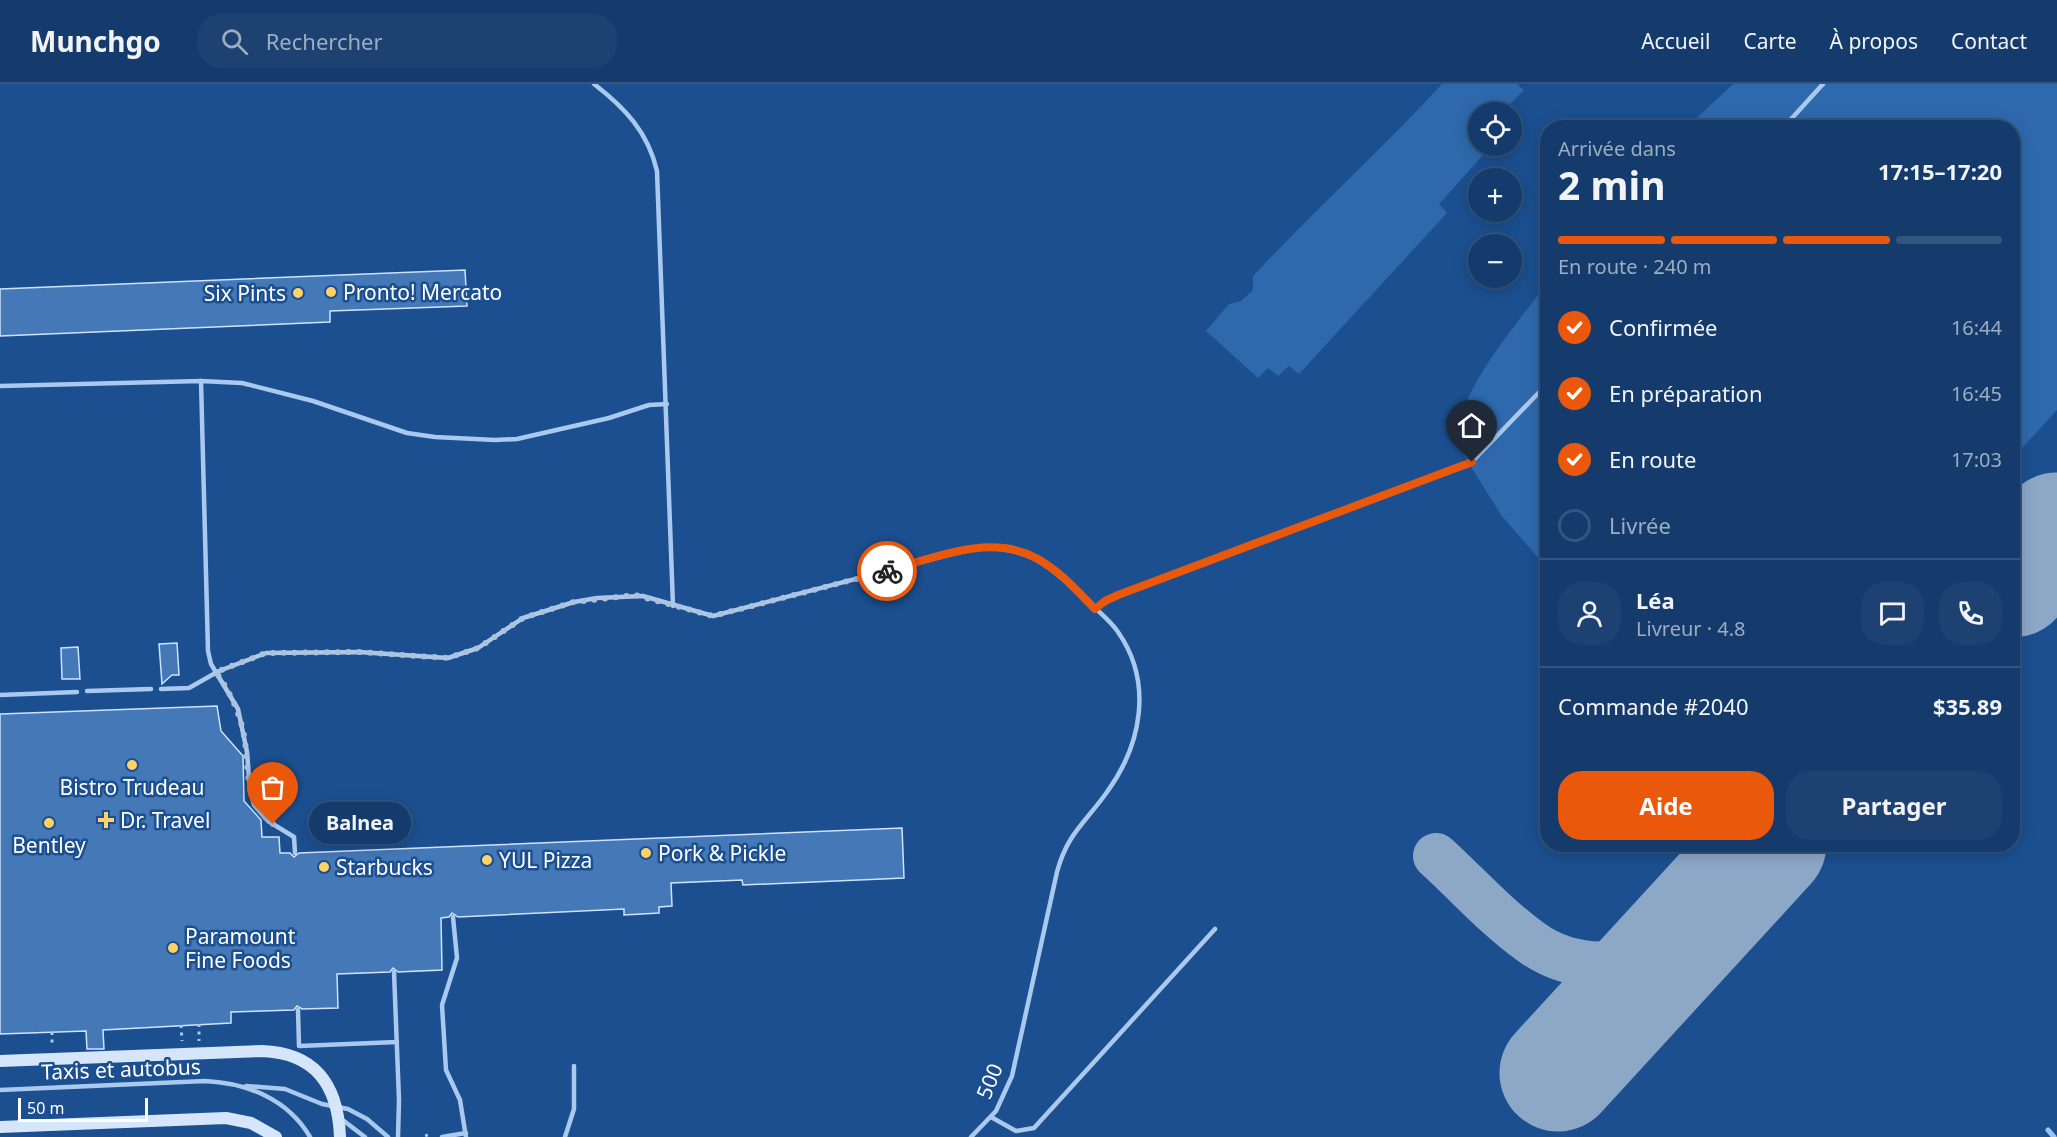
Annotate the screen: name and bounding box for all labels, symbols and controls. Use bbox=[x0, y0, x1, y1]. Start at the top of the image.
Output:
search box bbox=[197, 14, 617, 68]
text: Munchgo bbox=[30, 22, 161, 60]
icon: search bbox=[218, 25, 251, 58]
text: Rechercher bbox=[266, 26, 383, 56]
text: Accueil bbox=[1641, 27, 1710, 55]
text: Carte bbox=[1743, 27, 1797, 55]
text: À propos bbox=[1830, 27, 1918, 55]
text: Contact bbox=[1951, 27, 2027, 55]
map controls bbox=[1468, 102, 1522, 288]
button: locate bbox=[1468, 102, 1522, 156]
text: Arrivée dans bbox=[1558, 135, 1676, 162]
text: 17:15–17:20 bbox=[1878, 156, 2002, 186]
text: 2 min bbox=[1558, 158, 1665, 211]
button: + bbox=[1468, 168, 1522, 222]
button: − bbox=[1468, 234, 1522, 288]
text: En route · 240 m bbox=[1558, 253, 1711, 280]
place label: Pronto! Mercato bbox=[343, 278, 502, 306]
place label: Six Pints bbox=[204, 279, 286, 307]
marker: Pronto! Mercato bbox=[324, 285, 338, 299]
marker: Six Pints bbox=[291, 286, 305, 300]
icon: check bbox=[1558, 311, 1591, 344]
text: Confirmée bbox=[1609, 312, 1718, 342]
text: 16:44 bbox=[1951, 314, 2002, 341]
icon: check bbox=[1558, 377, 1591, 410]
text: En préparation bbox=[1609, 378, 1763, 408]
text: 16:45 bbox=[1951, 380, 2002, 407]
pin bbox=[1446, 400, 1497, 462]
icon: home bbox=[1455, 409, 1488, 442]
icon: check bbox=[1558, 443, 1591, 476]
text: En route bbox=[1609, 444, 1696, 474]
text: 17:03 bbox=[1951, 446, 2002, 473]
text: Livrée bbox=[1609, 510, 1671, 540]
courier bbox=[857, 541, 917, 601]
icon: bike bbox=[871, 555, 904, 588]
button: person bbox=[1558, 582, 1621, 645]
button: chat bbox=[1861, 582, 1924, 645]
button: phone bbox=[1939, 582, 2002, 645]
text: Léa bbox=[1636, 585, 1675, 615]
text: Livreur · 4.8 bbox=[1636, 615, 1746, 642]
text: Commande #2040 bbox=[1558, 691, 1749, 721]
text: $35.89 bbox=[1933, 691, 2002, 721]
marker: Bistro Trudeau bbox=[125, 758, 139, 772]
pin bbox=[247, 762, 298, 824]
icon: bag bbox=[256, 771, 289, 804]
button: Aide bbox=[1558, 771, 1774, 840]
button: Partager bbox=[1786, 771, 2002, 840]
place label: Bistro Trudeau bbox=[60, 773, 204, 801]
callout: Balnea bbox=[309, 803, 411, 845]
place label: Dr. Travel bbox=[120, 806, 210, 834]
text: Balnea bbox=[326, 809, 394, 836]
marker: Dr. Travel bbox=[97, 811, 115, 829]
marker: Bentley bbox=[42, 816, 56, 830]
place label: Bentley bbox=[12, 831, 86, 859]
place label: Pork & Pickle bbox=[658, 839, 786, 867]
place label: YUL Pizza bbox=[499, 846, 592, 874]
marker: Pork & Pickle bbox=[639, 846, 653, 860]
place label: Starbucks bbox=[336, 853, 433, 881]
marker: YUL Pizza bbox=[480, 853, 494, 867]
marker: Starbucks bbox=[317, 860, 331, 874]
place label: Paramount Fine Foods bbox=[185, 922, 296, 974]
marker: Paramount Fine Foods bbox=[166, 941, 180, 955]
street label: Taxis et autobus bbox=[41, 1052, 201, 1086]
street label: 500 bbox=[969, 1059, 1009, 1103]
scale bar bbox=[18, 1095, 148, 1122]
text: 50 m bbox=[27, 1097, 64, 1119]

